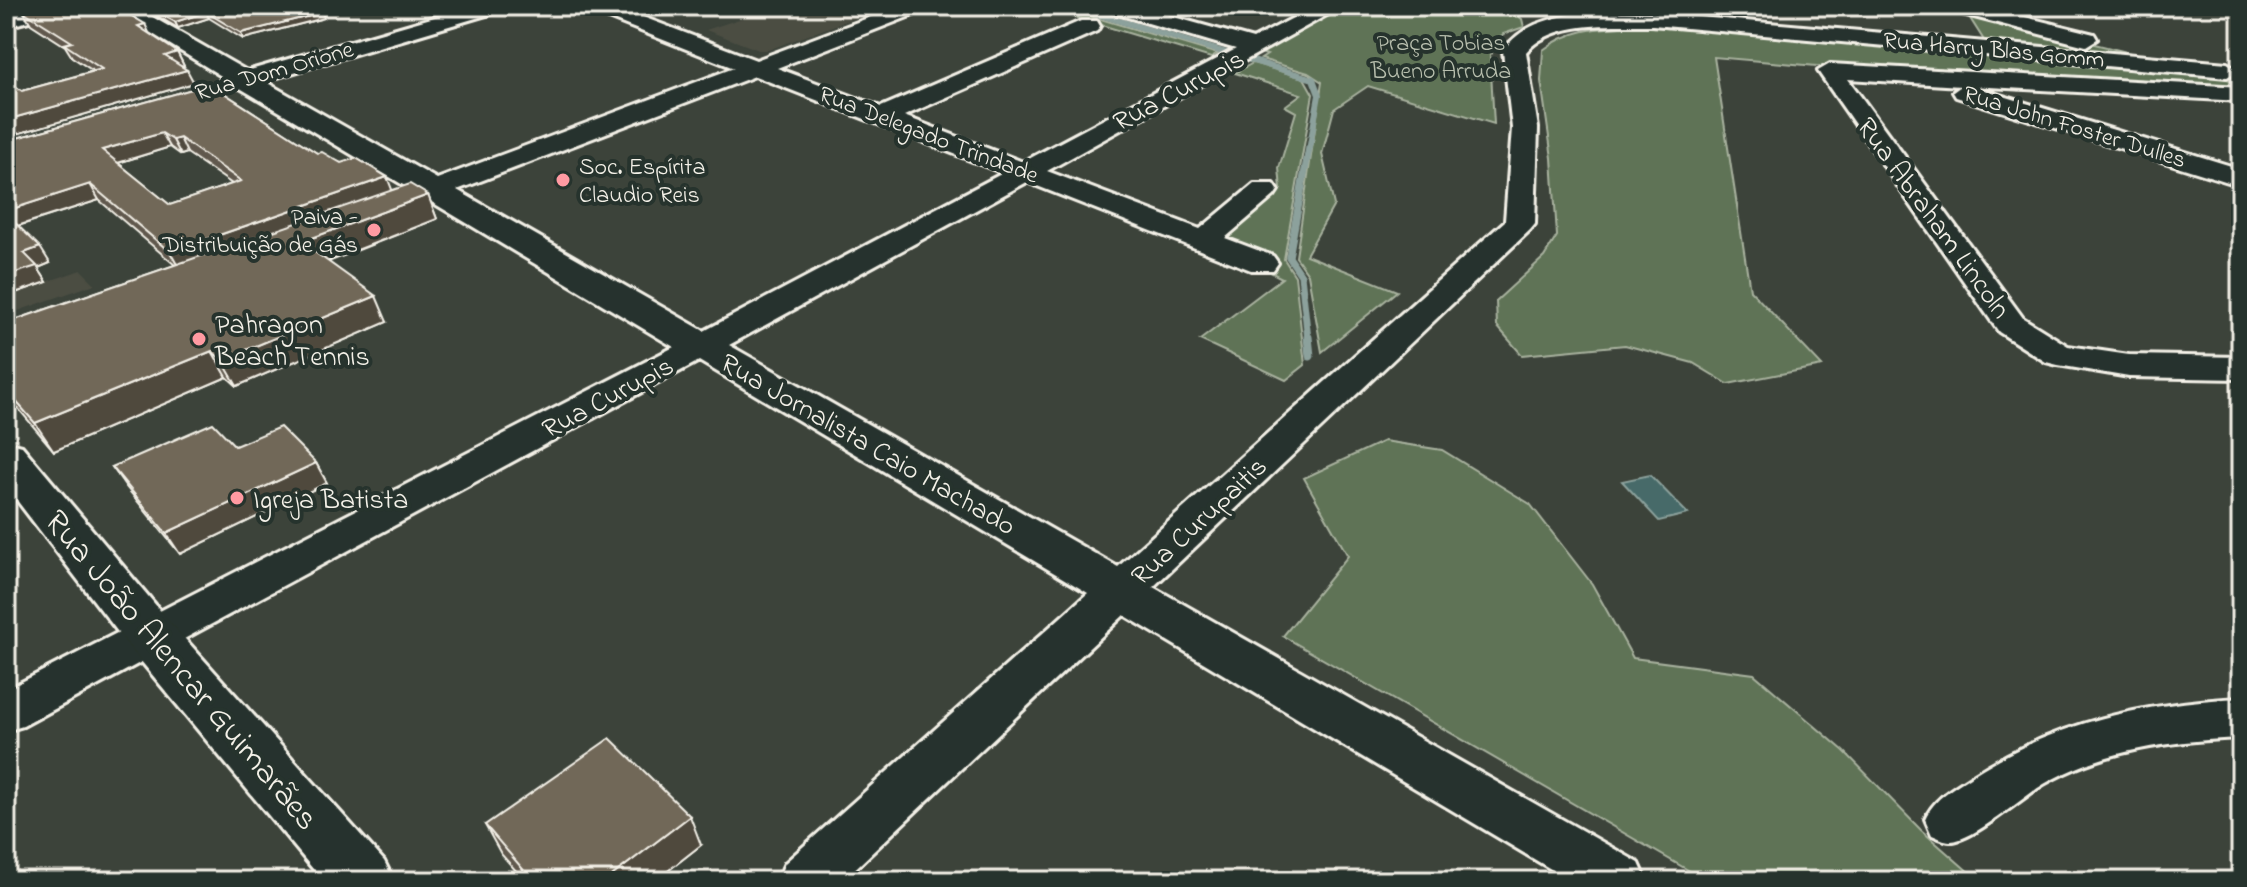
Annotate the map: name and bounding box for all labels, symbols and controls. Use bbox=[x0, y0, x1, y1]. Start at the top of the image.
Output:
street label: Rua Harry Blas Gomm bbox=[1882, 24, 2106, 80]
park label: Praça Tobias Bueno Arruda bbox=[1370, 27, 1511, 90]
street label: Rua Dom Orione bbox=[191, 33, 358, 112]
street label: Rua Curupis bbox=[1106, 40, 1253, 144]
street label: Rua Delegado Trindade bbox=[813, 78, 1043, 194]
street label: Rua John Foster Dulles bbox=[1959, 78, 2190, 179]
street label: Rua Abraham Lincoln bbox=[1845, 110, 2019, 328]
place label: Soc. Espírita Claudio Reis bbox=[579, 151, 705, 214]
marker: Soc. Espírita Claudio Reis bbox=[554, 171, 572, 189]
place label: Paiva - Distribuição de Gás bbox=[161, 201, 358, 264]
marker: Paiva - Distribuição de Gás bbox=[365, 221, 383, 239]
place label: Pahragon Beach Tennis bbox=[214, 306, 370, 379]
marker: Pahragon Beach Tennis bbox=[190, 330, 208, 348]
street label: Rua Jornalista Caio Machado bbox=[712, 344, 1023, 548]
street label: Rua Curupis bbox=[535, 347, 682, 451]
street label: Rua Curupaitis bbox=[1123, 448, 1278, 597]
place label: Igreja Batista bbox=[253, 481, 408, 522]
marker: Igreja Batista bbox=[228, 489, 246, 507]
street label: Rua João Alencar Guimarães bbox=[30, 500, 329, 843]

